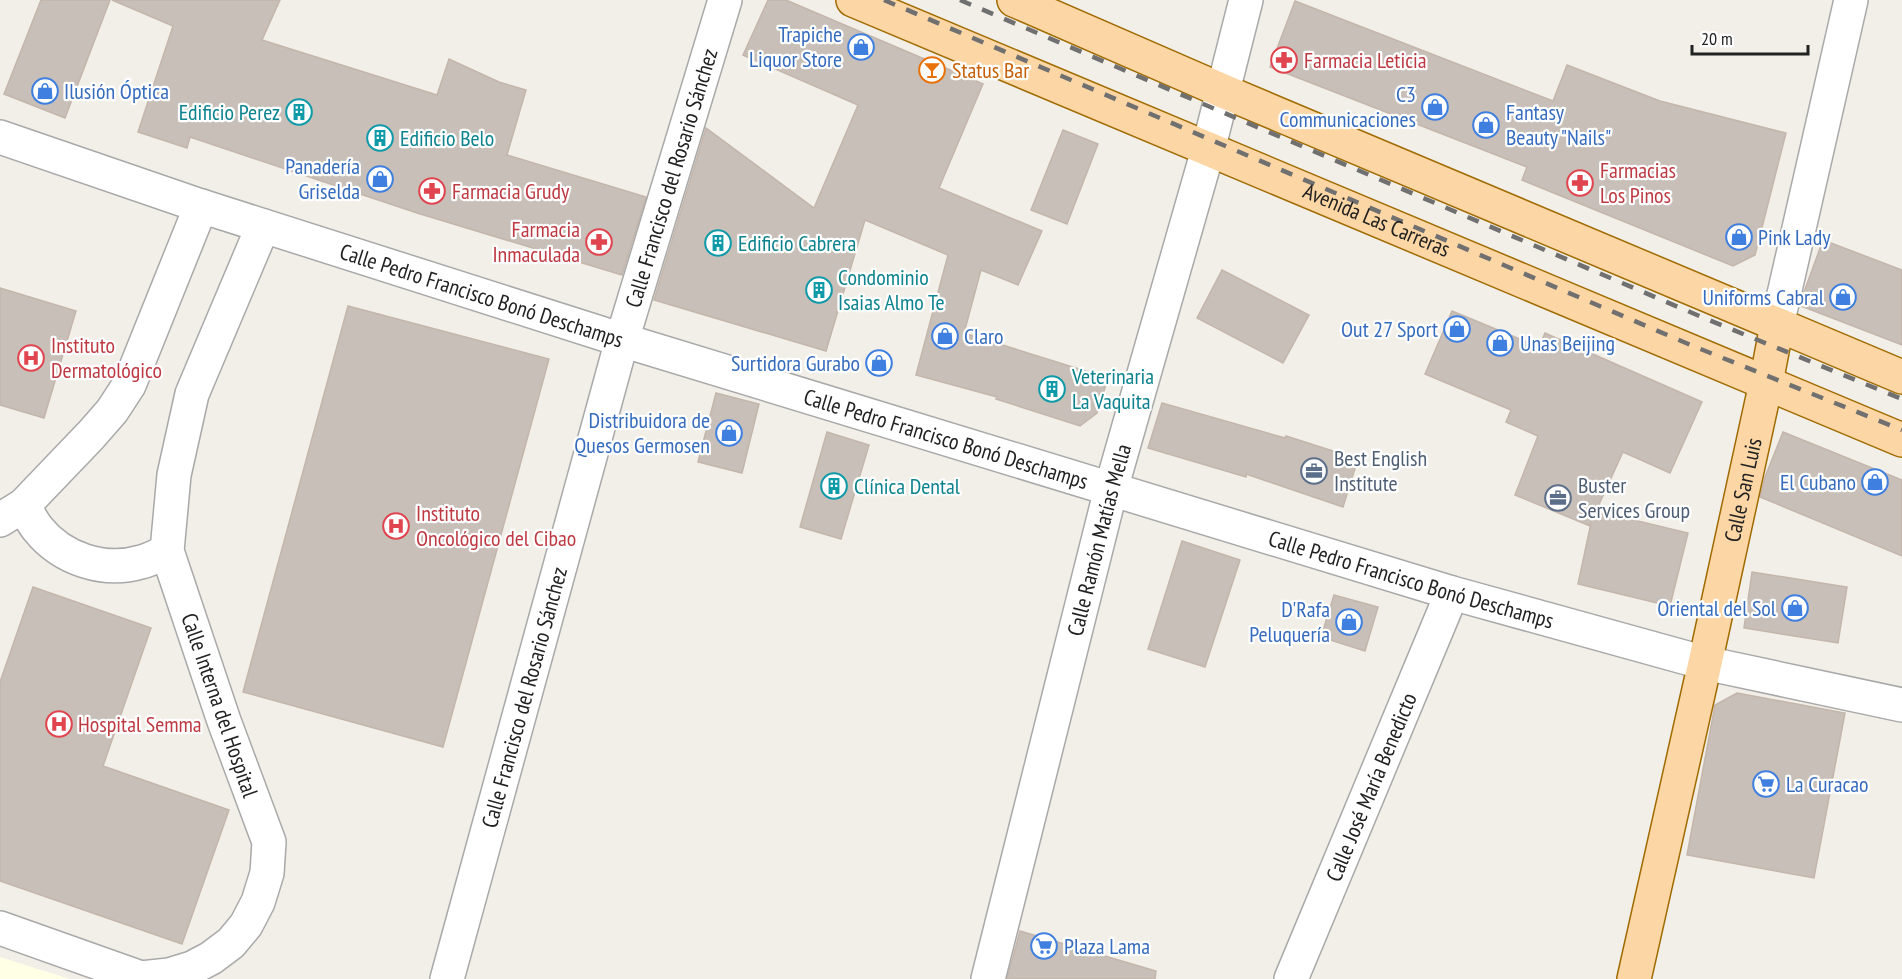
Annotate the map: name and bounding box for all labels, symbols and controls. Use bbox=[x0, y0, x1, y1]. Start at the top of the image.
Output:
scale bar bbox=[1692, 18, 1808, 56]
place label: Trapiche Liquor Store bbox=[749, 20, 842, 73]
text: 20 m bbox=[1701, 27, 1733, 50]
shop icon: Trapiche Liquor Store bbox=[846, 32, 876, 62]
street label: Calle Francisco del Rosario Sánchez bbox=[619, 45, 724, 311]
pharmacy icon: Farmacia Leticia bbox=[1269, 45, 1299, 75]
place label: Farmacia Leticia bbox=[1304, 46, 1427, 74]
bar icon: Status Bar bbox=[917, 55, 947, 85]
place label: Status Bar bbox=[952, 56, 1029, 84]
shop icon: Ilusión Óptica bbox=[30, 76, 60, 106]
place label: Ilusión Óptica bbox=[64, 77, 169, 105]
place label: C3 Communicaciones bbox=[1279, 80, 1416, 133]
shop icon: C3 Communicaciones bbox=[1420, 92, 1450, 122]
building icon: Edificio Perez bbox=[284, 97, 314, 127]
place label: Edificio Perez bbox=[179, 98, 280, 126]
place label: Fantasy Beauty "Nails" bbox=[1506, 98, 1611, 151]
shop icon: Fantasy Beauty "Nails" bbox=[1471, 110, 1501, 140]
building icon: Edificio Belo bbox=[365, 123, 395, 153]
place label: Edificio Belo bbox=[400, 124, 494, 152]
place label: Panadería Griselda bbox=[285, 152, 360, 205]
place label: Farmacias Los Pinos bbox=[1600, 156, 1676, 209]
shop icon: Panadería Griselda bbox=[365, 164, 395, 194]
pharmacy icon: Farmacias Los Pinos bbox=[1565, 168, 1595, 198]
pharmacy icon: Farmacia Grudy bbox=[417, 176, 447, 206]
street label: Avenida Las Carreras bbox=[1299, 176, 1454, 263]
place label: Farmacia Grudy bbox=[452, 177, 570, 205]
place label: Farmacia Inmaculada bbox=[492, 215, 580, 268]
shop icon: Pink Lady bbox=[1724, 222, 1754, 252]
place label: Pink Lady bbox=[1758, 223, 1831, 251]
pharmacy icon: Farmacia Inmaculada bbox=[584, 227, 614, 257]
building icon: Edificio Cabrera bbox=[703, 228, 733, 258]
place label: Edificio Cabrera bbox=[738, 229, 856, 257]
street label: Calle Pedro Francisco Bonó Deschamps bbox=[337, 237, 627, 353]
place label: Condominio Isaias Almo Te bbox=[838, 263, 945, 316]
building icon: Condominio Isaias Almo Te bbox=[804, 275, 834, 305]
shop icon: Uniforms Cabral bbox=[1828, 282, 1858, 312]
place label: Uniforms Cabral bbox=[1703, 283, 1825, 311]
shop icon: Out 27 Sport bbox=[1442, 314, 1472, 344]
place label: Out 27 Sport bbox=[1341, 315, 1438, 343]
shop icon: Claro bbox=[930, 321, 960, 351]
place label: Claro bbox=[964, 322, 1004, 350]
shop icon: Unas Beijing bbox=[1485, 328, 1515, 358]
place label: Unas Beijing bbox=[1520, 329, 1615, 357]
place label: Instituto Dermatológico bbox=[51, 331, 162, 384]
hospital icon: Instituto Dermatológico bbox=[16, 343, 46, 373]
shop icon: Surtidora Gurabo bbox=[864, 348, 894, 378]
place label: Surtidora Gurabo bbox=[731, 349, 860, 377]
place label: Veterinaria La Vaquita bbox=[1071, 362, 1154, 415]
building icon: Veterinaria La Vaquita bbox=[1037, 374, 1067, 404]
street label: Calle Pedro Francisco Bonó Deschamps bbox=[800, 382, 1091, 495]
place label: Distribuidora de Quesos Germosen bbox=[574, 406, 710, 459]
shop icon: Distribuidora de Quesos Germosen bbox=[714, 418, 744, 448]
street label: Calle San Luis bbox=[1718, 435, 1768, 545]
street label: Calle Ramón Matías Mella bbox=[1061, 441, 1137, 639]
place label: Best English Institute bbox=[1334, 444, 1427, 497]
office icon: Best English Institute bbox=[1299, 456, 1329, 486]
shop icon: El Cubano bbox=[1860, 467, 1890, 497]
place label: El Cubano bbox=[1780, 468, 1856, 496]
building icon: Clínica Dental bbox=[819, 471, 849, 501]
place label: Buster Services Group bbox=[1578, 471, 1690, 524]
place label: Clínica Dental bbox=[854, 472, 961, 500]
office icon: Buster Services Group bbox=[1543, 483, 1573, 513]
place label: Instituto Oncológico del Cibao bbox=[416, 499, 576, 552]
hospital icon: Instituto Oncológico del Cibao bbox=[381, 511, 411, 541]
street label: Calle Pedro Francisco Bonó Deschamps bbox=[1265, 524, 1557, 634]
street label: Calle Francisco del Rosario Sánchez bbox=[475, 564, 573, 831]
shop icon: Oriental del Sol bbox=[1780, 593, 1810, 623]
place label: Oriental del Sol bbox=[1657, 594, 1777, 622]
place label: D'Rafa Peluquería bbox=[1249, 595, 1330, 648]
shop icon: D'Rafa Peluquería bbox=[1334, 607, 1364, 637]
street label: Calle Interna del Hospital bbox=[175, 609, 265, 802]
street label: Calle José María Benedicto bbox=[1319, 689, 1423, 885]
hospital icon: Hospital Semma bbox=[44, 709, 74, 739]
place label: Hospital Semma bbox=[78, 710, 202, 738]
supermarket icon: La Curacao bbox=[1751, 769, 1781, 799]
place label: La Curacao bbox=[1786, 770, 1869, 798]
supermarket icon: Plaza Lama bbox=[1029, 931, 1059, 961]
place label: Plaza Lama bbox=[1064, 932, 1150, 960]

